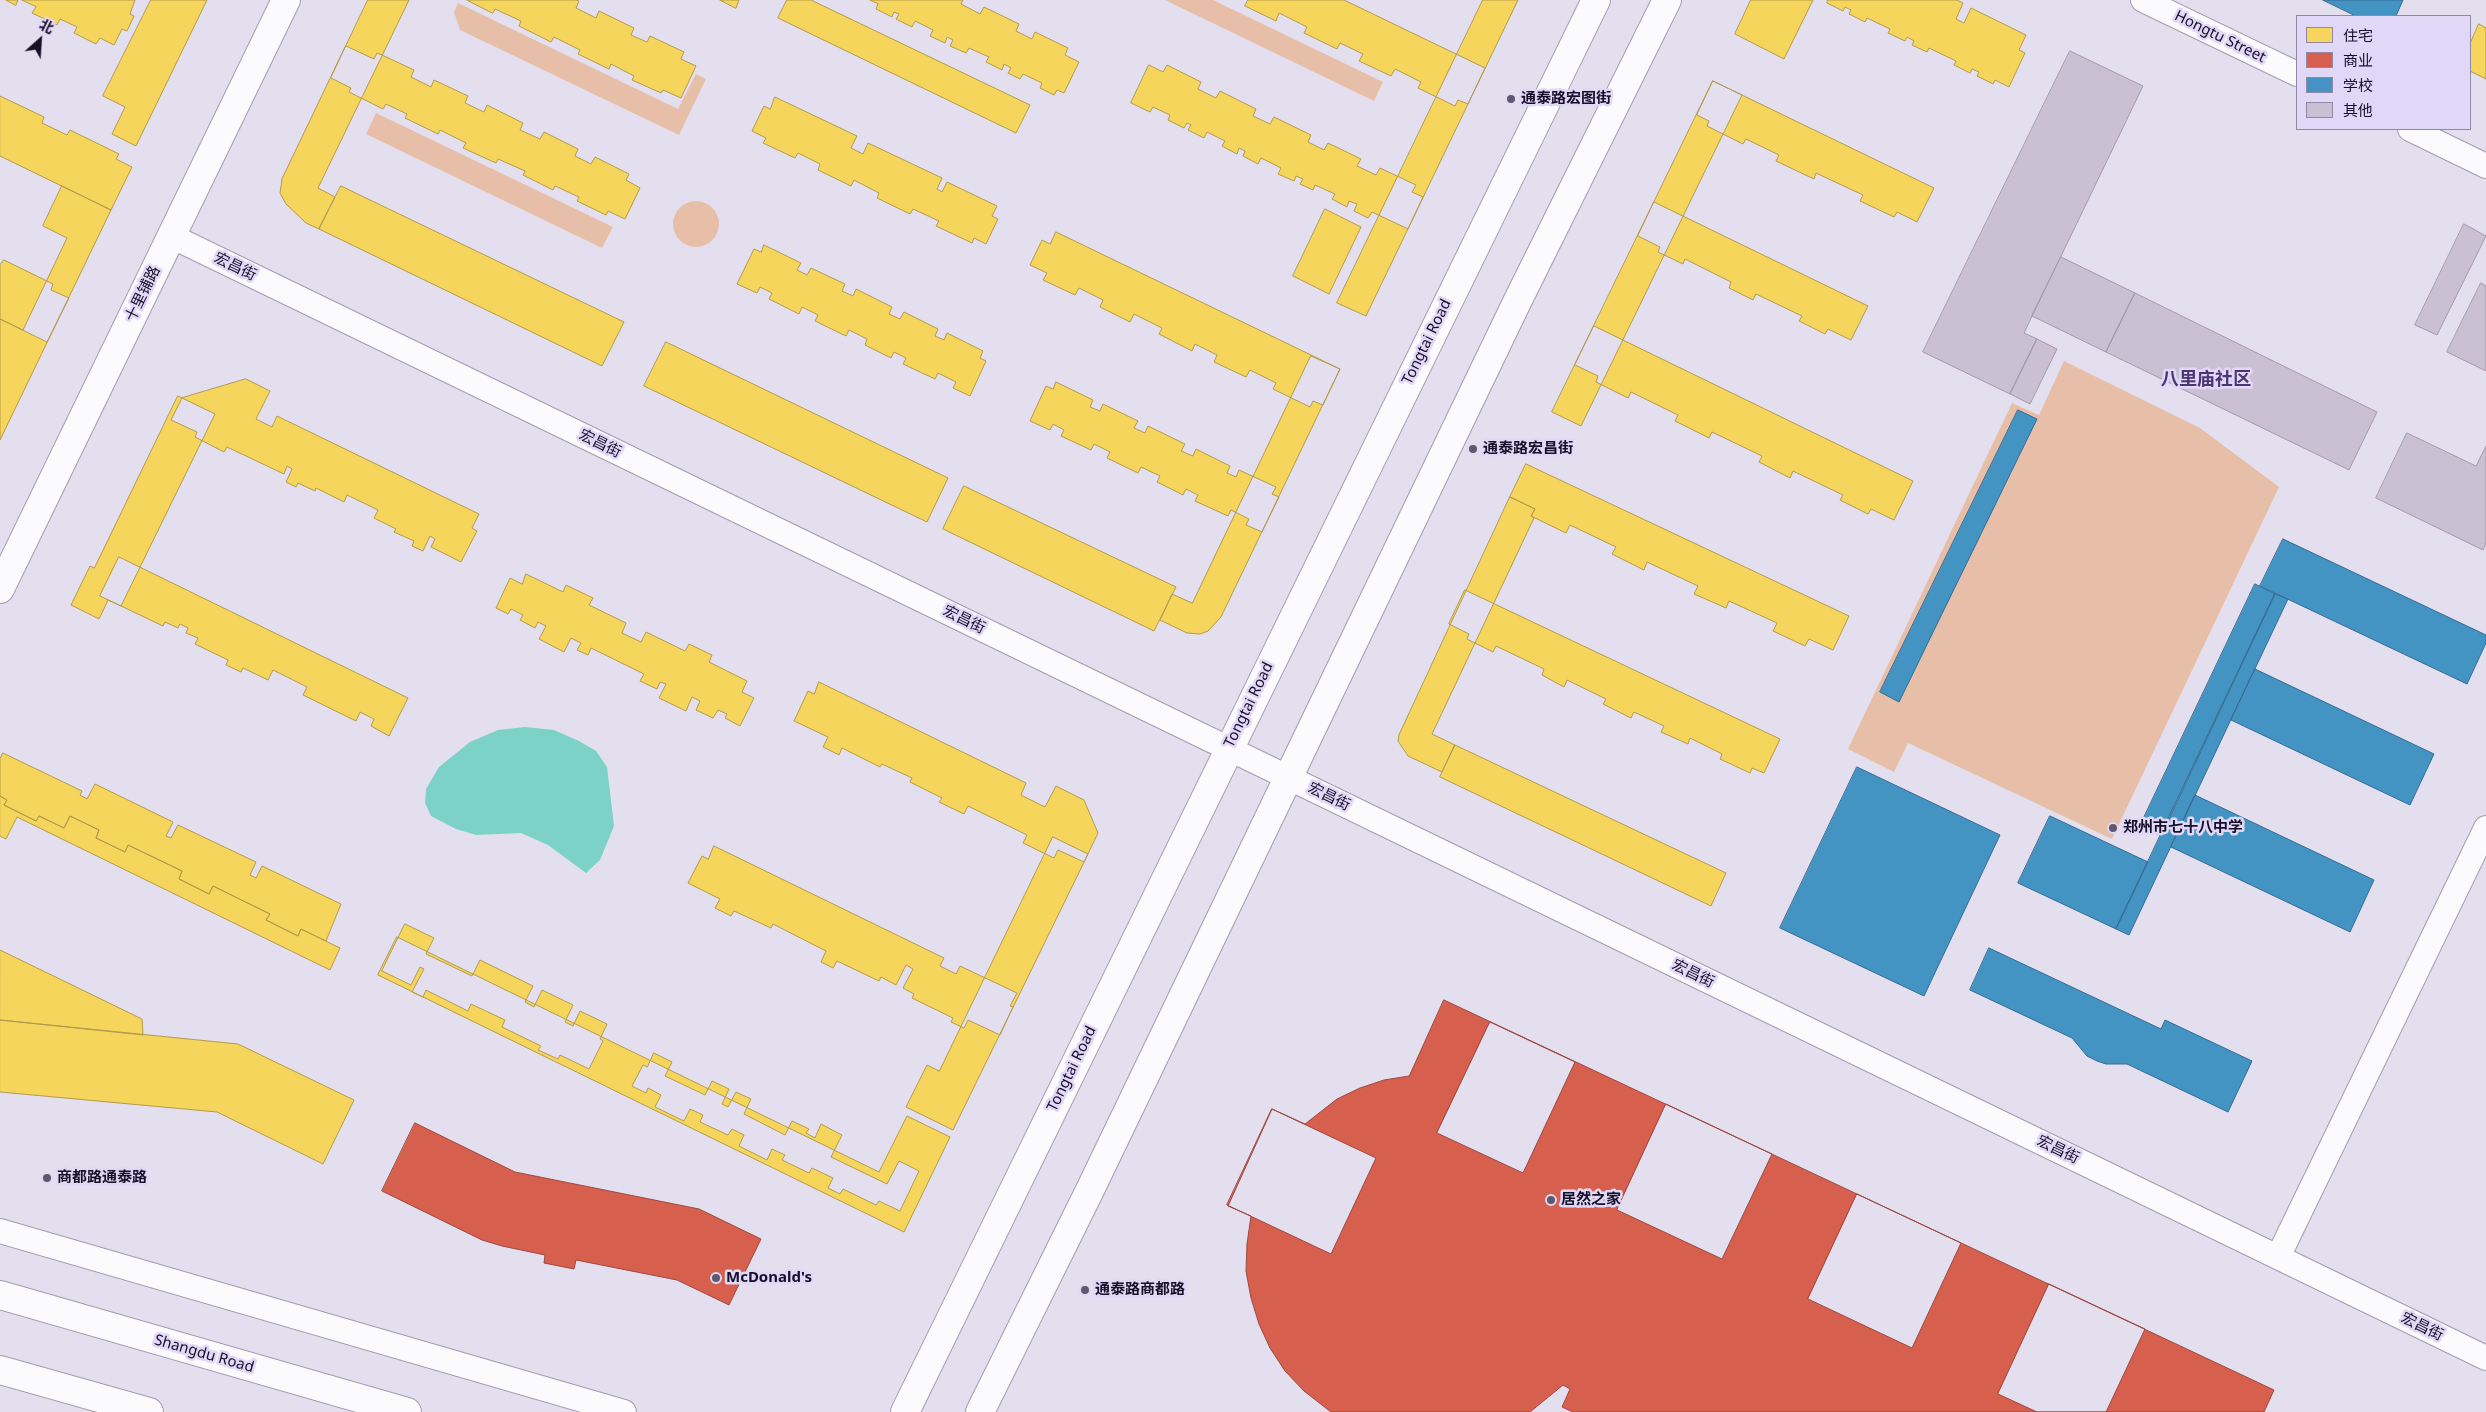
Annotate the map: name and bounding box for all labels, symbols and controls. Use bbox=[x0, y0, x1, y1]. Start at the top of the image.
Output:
street label: Hongtu Street bbox=[2171, 7, 2269, 67]
text: 北 bbox=[36, 14, 57, 38]
north arrow bbox=[15, 15, 65, 65]
legend bbox=[2296, 15, 2471, 130]
text: 住宅 bbox=[2343, 25, 2373, 45]
text: 商业 bbox=[2343, 50, 2373, 70]
text: 学校 bbox=[2343, 75, 2373, 95]
place label: 通泰路宏图街 bbox=[1521, 90, 1611, 108]
marker: 通泰路宏图街 bbox=[1505, 93, 1517, 105]
text: 其他 bbox=[2343, 100, 2373, 120]
street label: 宏昌街 bbox=[211, 249, 259, 285]
street label: 十里铺路 bbox=[122, 263, 164, 325]
street label: Tongtai Road bbox=[1399, 296, 1455, 388]
district label: 八里庙社区 bbox=[2161, 369, 2251, 391]
street label: 宏昌街 bbox=[576, 426, 624, 462]
place label: 通泰路宏昌街 bbox=[1483, 440, 1573, 458]
marker: 通泰路宏昌街 bbox=[1467, 443, 1479, 455]
street label: 宏昌街 bbox=[940, 602, 988, 638]
street label: Tongtai Road bbox=[1221, 659, 1277, 751]
street label: 宏昌街 bbox=[1305, 779, 1353, 815]
place label: 郑州市七十八中学 bbox=[2123, 819, 2243, 837]
marker: 郑州市七十八中学 bbox=[2107, 822, 2119, 834]
street label: 宏昌街 bbox=[1669, 956, 1717, 992]
street label: Tongtai Road bbox=[1044, 1023, 1100, 1115]
street label: 宏昌街 bbox=[2034, 1132, 2082, 1168]
place label: 商都路通泰路 bbox=[57, 1169, 147, 1187]
marker: 商都路通泰路 bbox=[41, 1172, 53, 1184]
place label: 居然之家 bbox=[1561, 1191, 1621, 1209]
marker: 居然之家 bbox=[1545, 1194, 1557, 1206]
place label: McDonald's bbox=[726, 1269, 812, 1287]
marker: McDonald's bbox=[710, 1272, 722, 1284]
place label: 通泰路商都路 bbox=[1095, 1281, 1185, 1299]
marker: 通泰路商都路 bbox=[1079, 1284, 1091, 1296]
street label: 宏昌街 bbox=[2398, 1309, 2446, 1345]
street label: Shangdu Road bbox=[152, 1331, 256, 1377]

